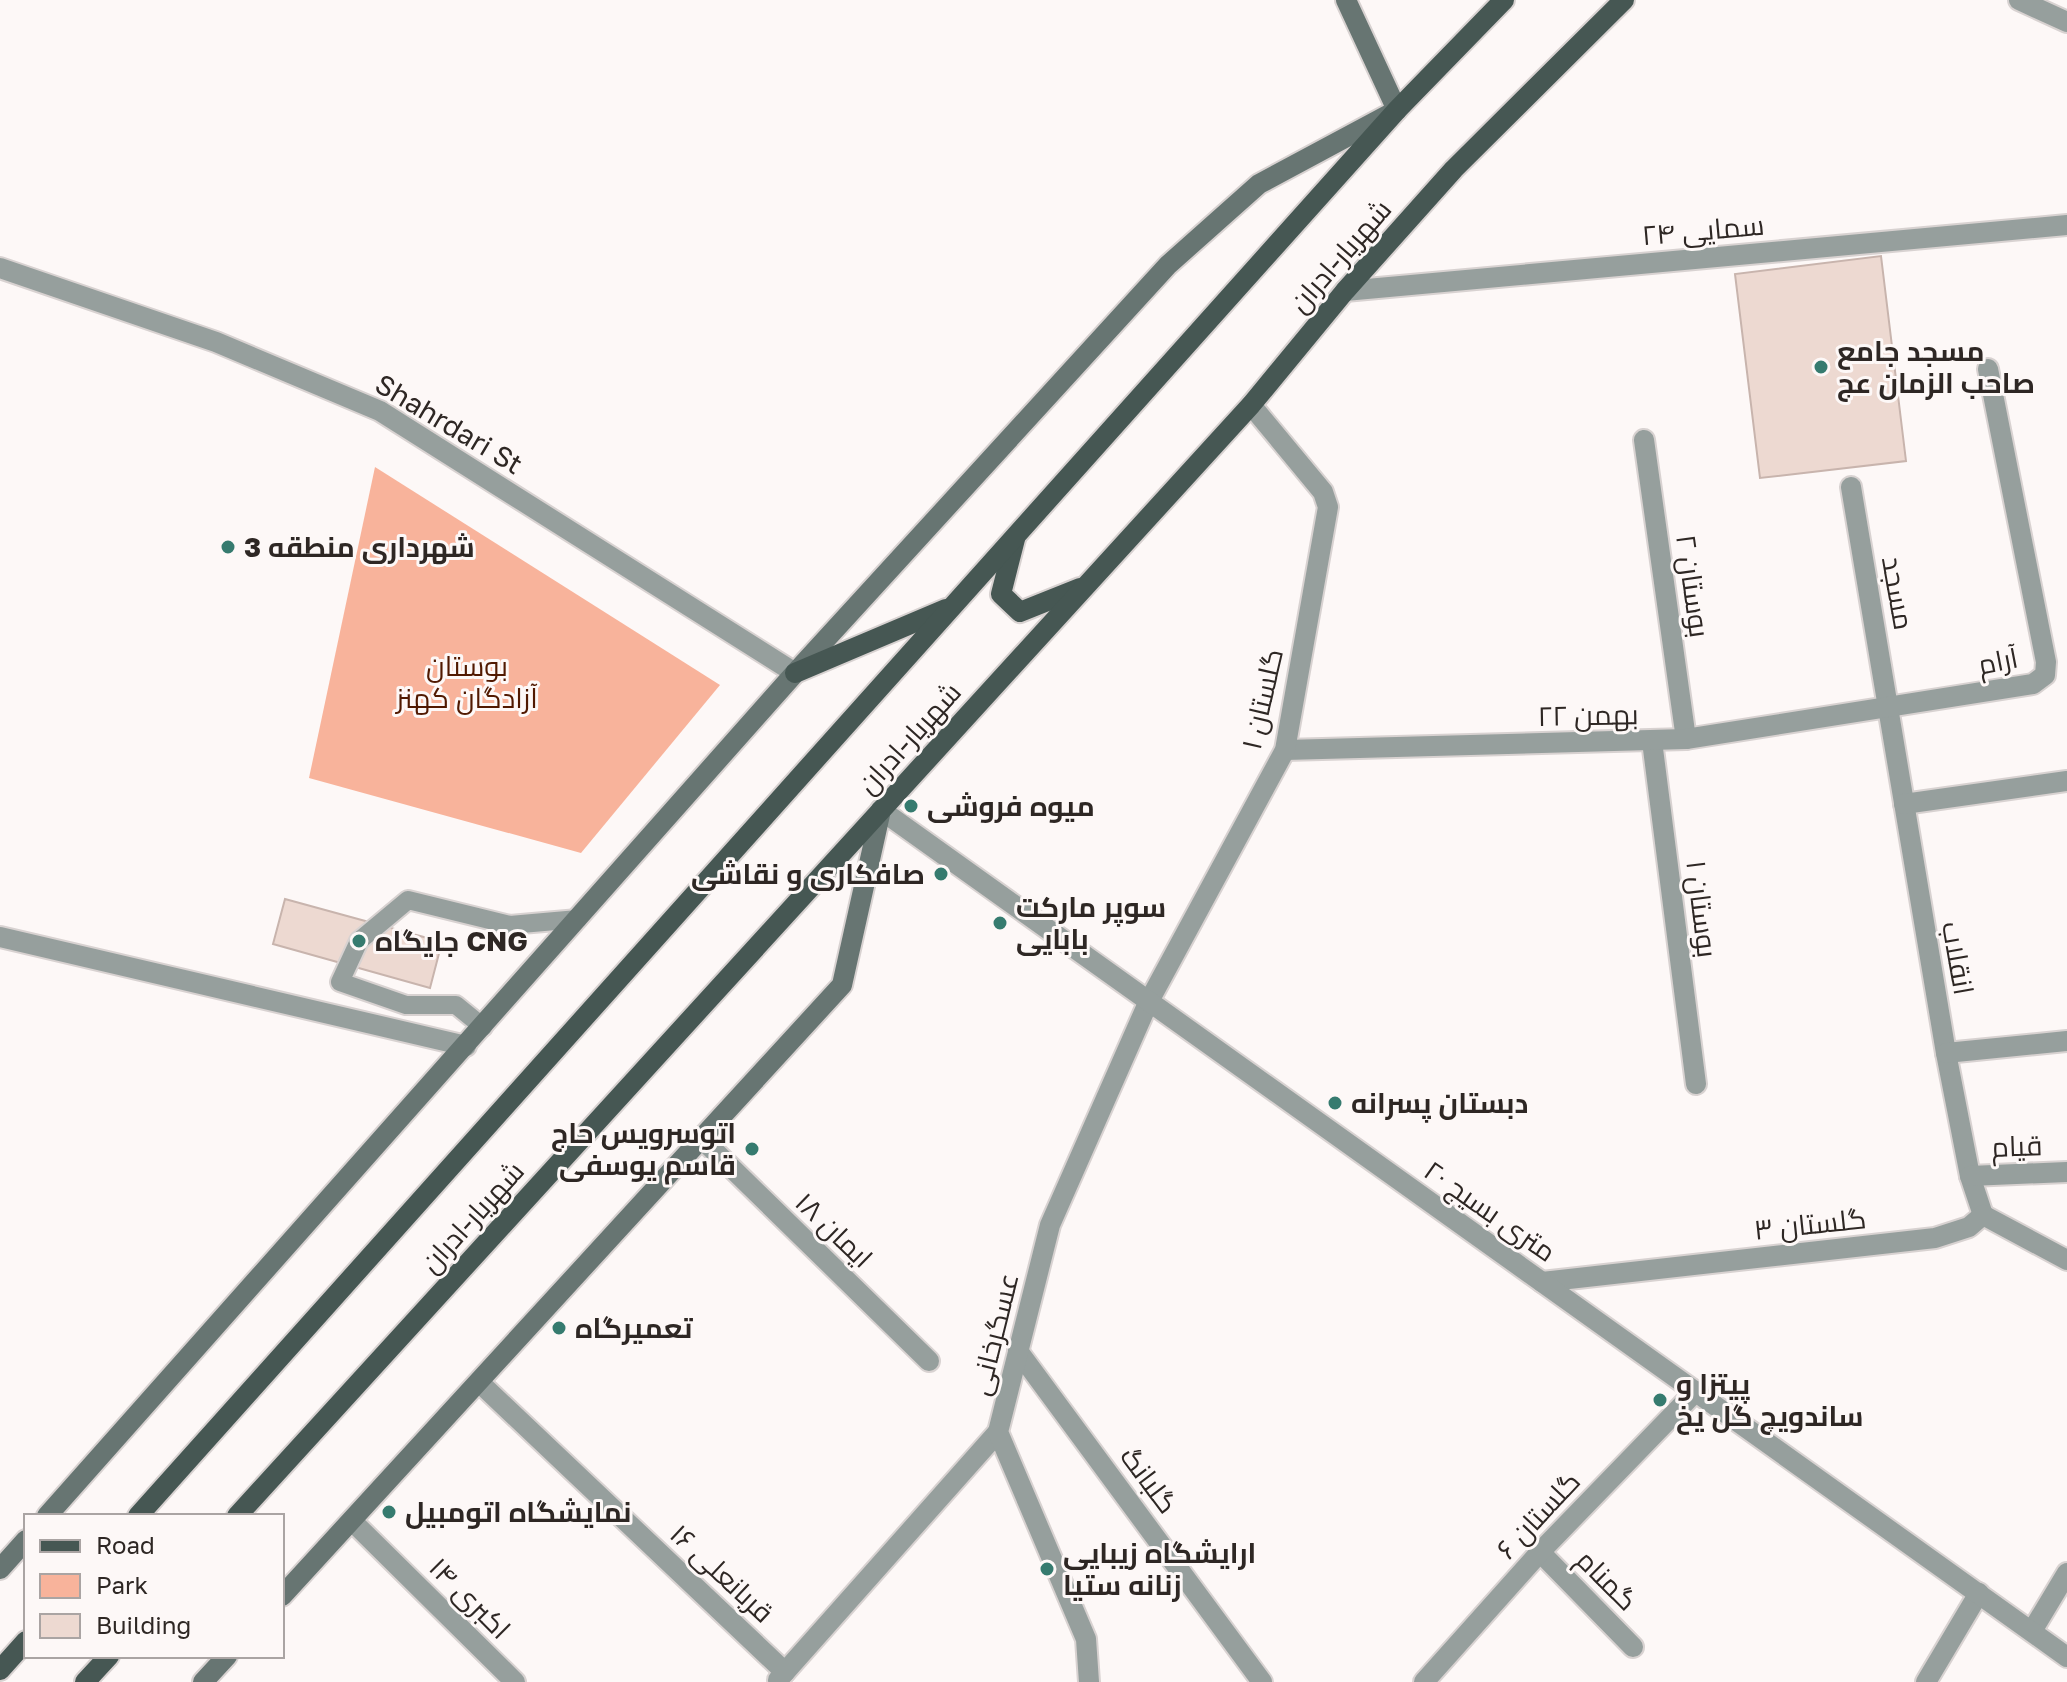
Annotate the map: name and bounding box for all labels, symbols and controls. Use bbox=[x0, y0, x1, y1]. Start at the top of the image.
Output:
street label: شهریار-ادران bbox=[1282, 193, 1398, 319]
street label: سمایی ۲۴ bbox=[1640, 208, 1766, 252]
place label: مسجد جامع صاحب الزمان عج bbox=[1837, 334, 2035, 402]
marker: مسجد جامع صاحب الزمان عج bbox=[1812, 358, 1830, 376]
street label: Shahrdari St bbox=[370, 367, 529, 480]
place label: شهرداری منطقه 3 bbox=[244, 530, 475, 565]
street label: بوستان ۲ bbox=[1669, 532, 1717, 640]
marker: شهرداری منطقه 3 bbox=[219, 538, 237, 556]
street label: مسجد bbox=[1876, 554, 1921, 632]
street label: آرام bbox=[1975, 640, 2022, 684]
street label: گلستان ۱ bbox=[1234, 645, 1290, 753]
park label: بوستان آزادگان کهنز bbox=[394, 649, 538, 715]
street label: شهریار-ادران bbox=[850, 675, 968, 801]
street label: ۲۲ بهمن bbox=[1537, 697, 1639, 733]
place label: میوه فروشی bbox=[927, 789, 1095, 823]
marker: میوه فروشی bbox=[902, 797, 920, 815]
place label: صافکاری و نقاشی bbox=[691, 857, 925, 891]
street label: بوستان ۱ bbox=[1679, 858, 1725, 960]
marker: صافکاری و نقاشی bbox=[932, 865, 950, 883]
place label: سوپر مارکت بابایی bbox=[1016, 890, 1166, 956]
marker: سوپر مارکت بابایی bbox=[991, 914, 1009, 932]
street label: انقلاب bbox=[1936, 919, 1981, 997]
place label: جایگاه CNG bbox=[375, 924, 528, 957]
marker: جایگاه CNG bbox=[350, 932, 368, 950]
place label: دبستان پسرانه bbox=[1351, 1086, 1528, 1123]
marker: دبستان پسرانه bbox=[1326, 1094, 1344, 1112]
place label: اتوسرویس حاج قاسم یوسفی bbox=[551, 1116, 736, 1185]
street label: قیام bbox=[1991, 1128, 2043, 1167]
marker: اتوسرویس حاج قاسم یوسفی bbox=[743, 1140, 761, 1158]
street label: ۲۰ متری بسیج bbox=[1417, 1153, 1562, 1270]
street label: شهریار-ادران bbox=[413, 1154, 531, 1280]
street label: ایمان ۱۸ bbox=[788, 1185, 880, 1275]
street label: گلستان ۳ bbox=[1752, 1201, 1868, 1247]
street label: عسگرخانی bbox=[962, 1269, 1026, 1399]
place label: تعمیرگاه bbox=[575, 1311, 693, 1345]
marker: تعمیرگاه bbox=[550, 1319, 568, 1337]
place label: پیتزا و ساندویچ گل یخ bbox=[1676, 1367, 1864, 1435]
marker: پیتزا و ساندویچ گل یخ bbox=[1651, 1391, 1669, 1409]
street label: گلبانگ bbox=[1114, 1440, 1185, 1519]
street label: گلستان ۶ bbox=[1489, 1464, 1587, 1566]
place label: نمایشگاه اتومبیل bbox=[405, 1495, 631, 1529]
marker: نمایشگاه اتومبیل bbox=[380, 1503, 398, 1521]
legend bbox=[24, 1514, 284, 1658]
street label: قربانعلی ۱۶ bbox=[663, 1517, 781, 1629]
text: Road bbox=[96, 1530, 155, 1559]
place label: ارایشگاه زیبایی زنانه ستیا bbox=[1063, 1536, 1256, 1602]
street label: گمنام bbox=[1567, 1543, 1644, 1620]
street label: اکبری ۱۴ bbox=[422, 1550, 518, 1646]
marker: ارایشگاه زیبایی زنانه ستیا bbox=[1038, 1560, 1056, 1578]
text: Park bbox=[96, 1570, 148, 1599]
text: Building bbox=[96, 1610, 191, 1639]

